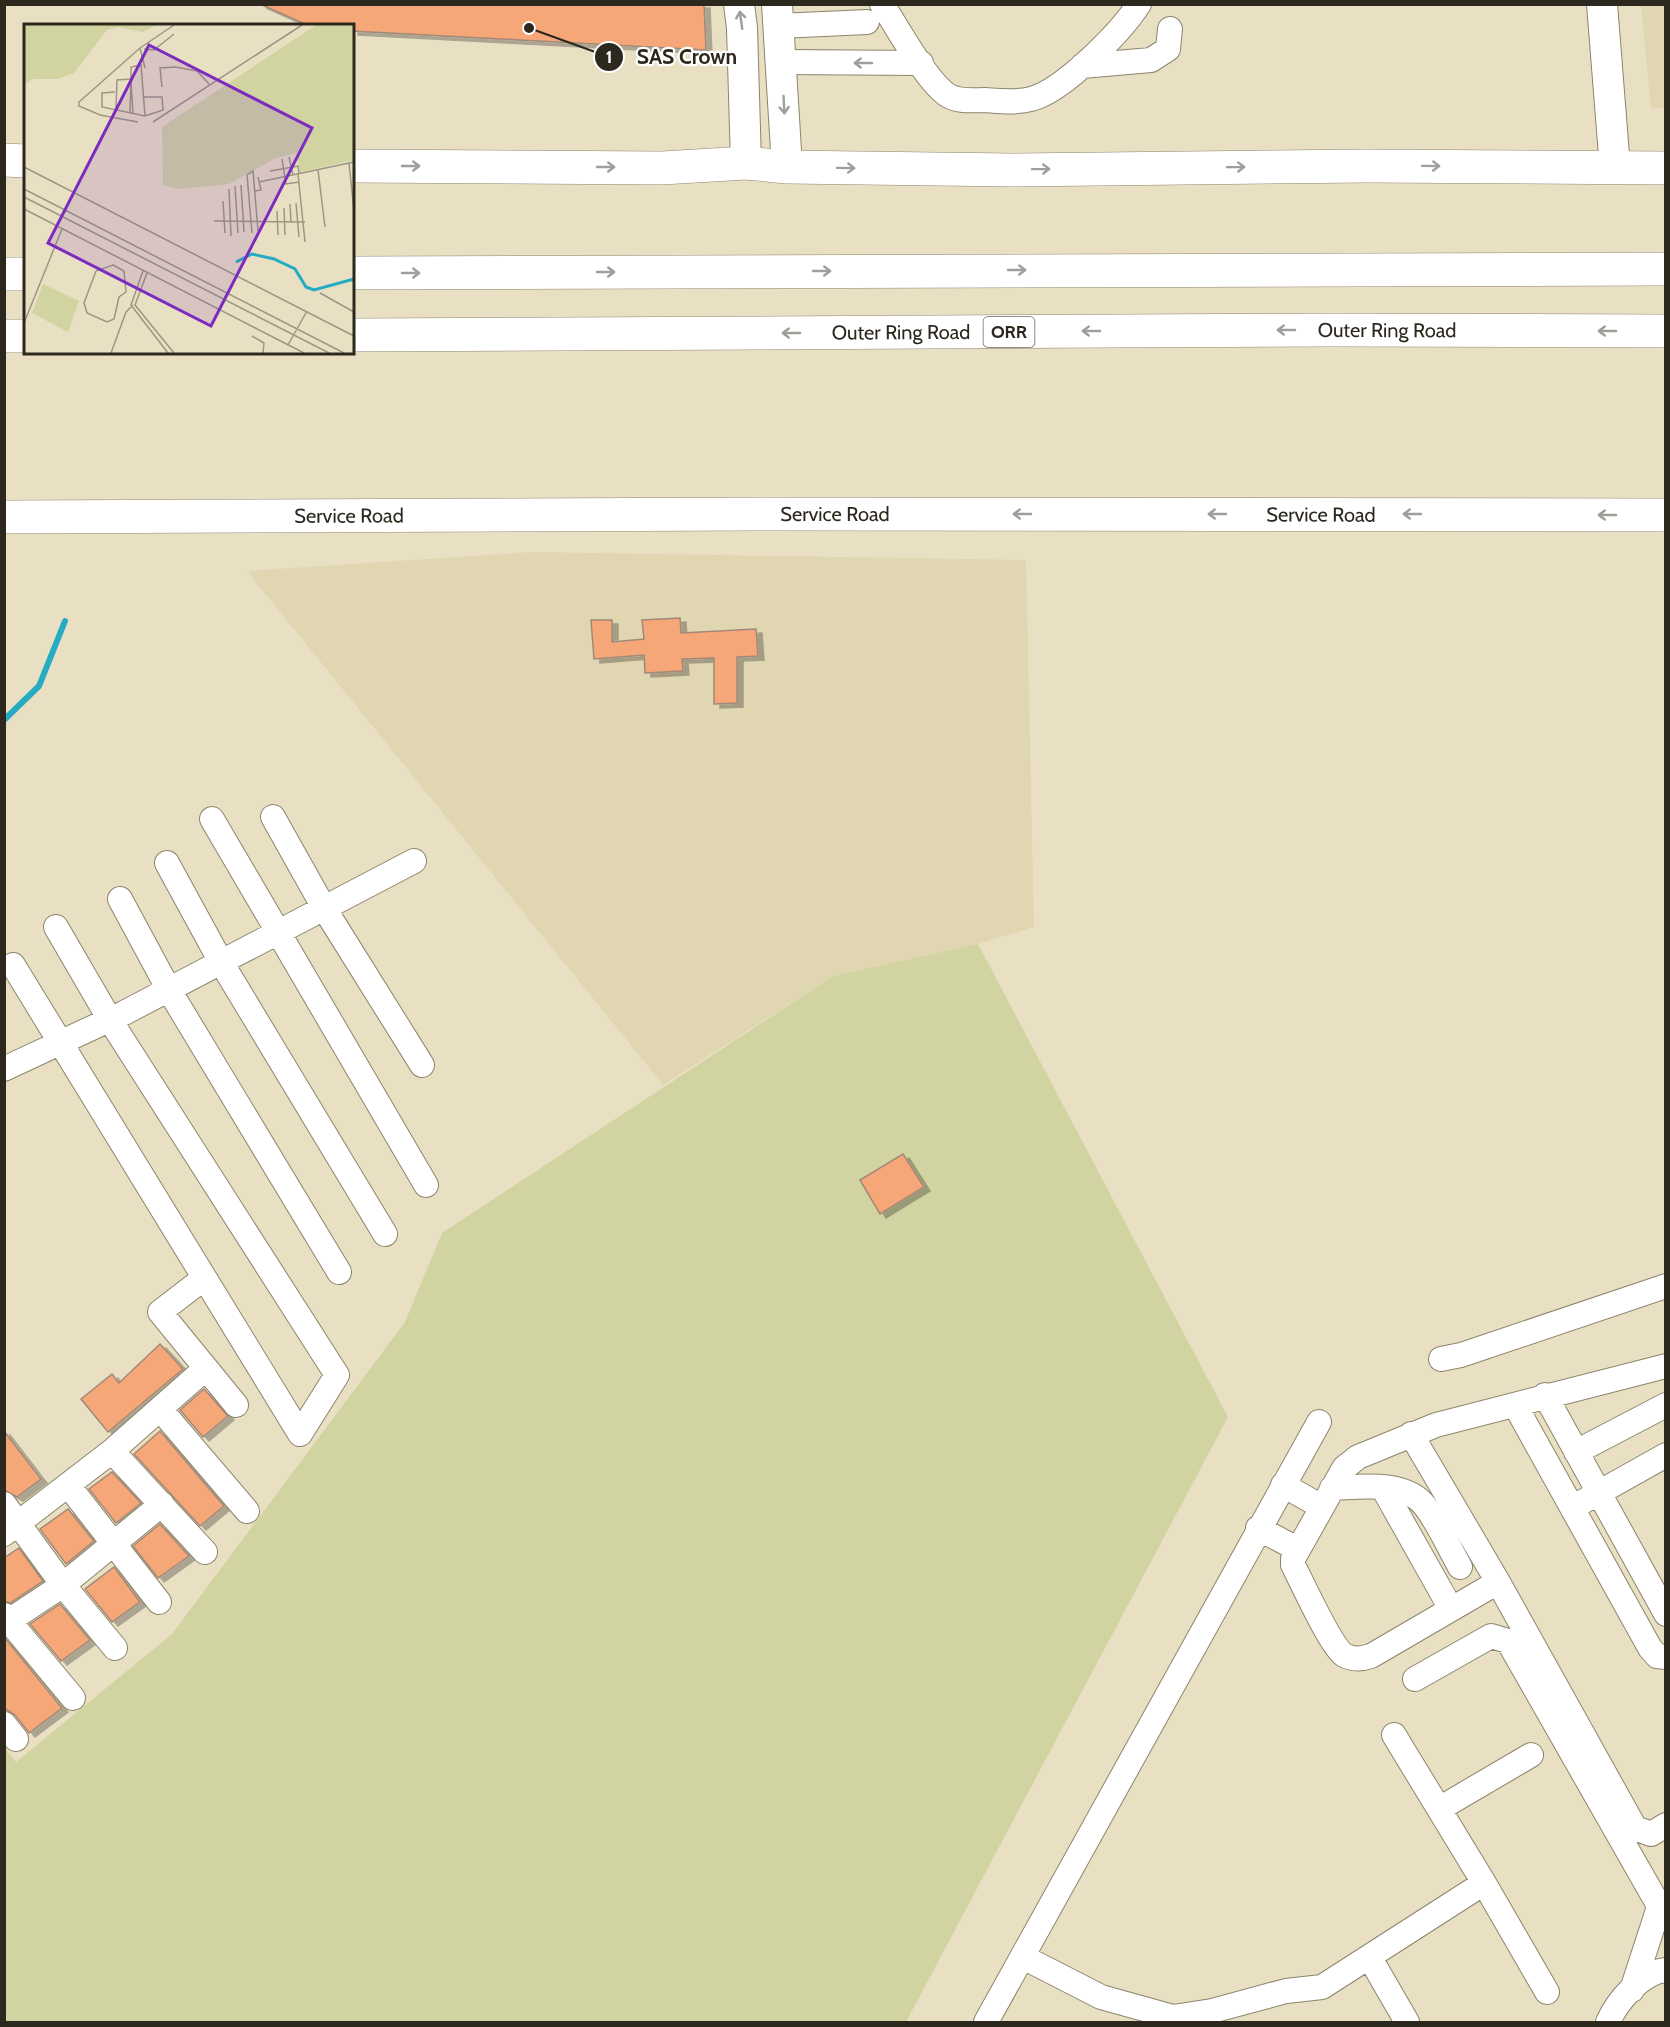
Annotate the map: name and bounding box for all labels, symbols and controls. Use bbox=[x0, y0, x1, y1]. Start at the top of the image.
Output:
one-way arrow bbox=[735, 11, 746, 31]
inset map bbox=[24, 24, 354, 354]
callout: SAS Crown bbox=[594, 37, 749, 76]
text: SAS Crown bbox=[637, 44, 737, 69]
text: 1 bbox=[606, 46, 612, 68]
one-way arrow bbox=[853, 57, 873, 69]
one-way arrow bbox=[778, 94, 789, 114]
one-way arrow bbox=[400, 161, 420, 172]
one-way arrow bbox=[1225, 161, 1245, 173]
one-way arrow bbox=[1420, 161, 1440, 172]
one-way arrow bbox=[595, 162, 615, 173]
one-way arrow bbox=[835, 162, 855, 174]
one-way arrow bbox=[1030, 163, 1050, 175]
one-way arrow bbox=[1006, 264, 1026, 276]
one-way arrow bbox=[811, 265, 831, 277]
one-way arrow bbox=[595, 266, 615, 278]
one-way arrow bbox=[400, 267, 420, 279]
road number: ORR bbox=[984, 317, 1034, 347]
street label: Outer Ring Road bbox=[1318, 318, 1456, 342]
street label: Outer Ring Road bbox=[832, 320, 970, 345]
one-way arrow bbox=[1277, 324, 1297, 336]
one-way arrow bbox=[1082, 325, 1102, 337]
one-way arrow bbox=[1598, 325, 1618, 337]
one-way arrow bbox=[782, 327, 802, 339]
street label: Service Road bbox=[780, 502, 890, 526]
street label: Service Road bbox=[294, 503, 404, 528]
street label: Service Road bbox=[1266, 503, 1376, 527]
one-way arrow bbox=[1013, 508, 1033, 520]
one-way arrow bbox=[1208, 508, 1228, 520]
one-way arrow bbox=[1403, 508, 1423, 520]
one-way arrow bbox=[1598, 509, 1618, 521]

